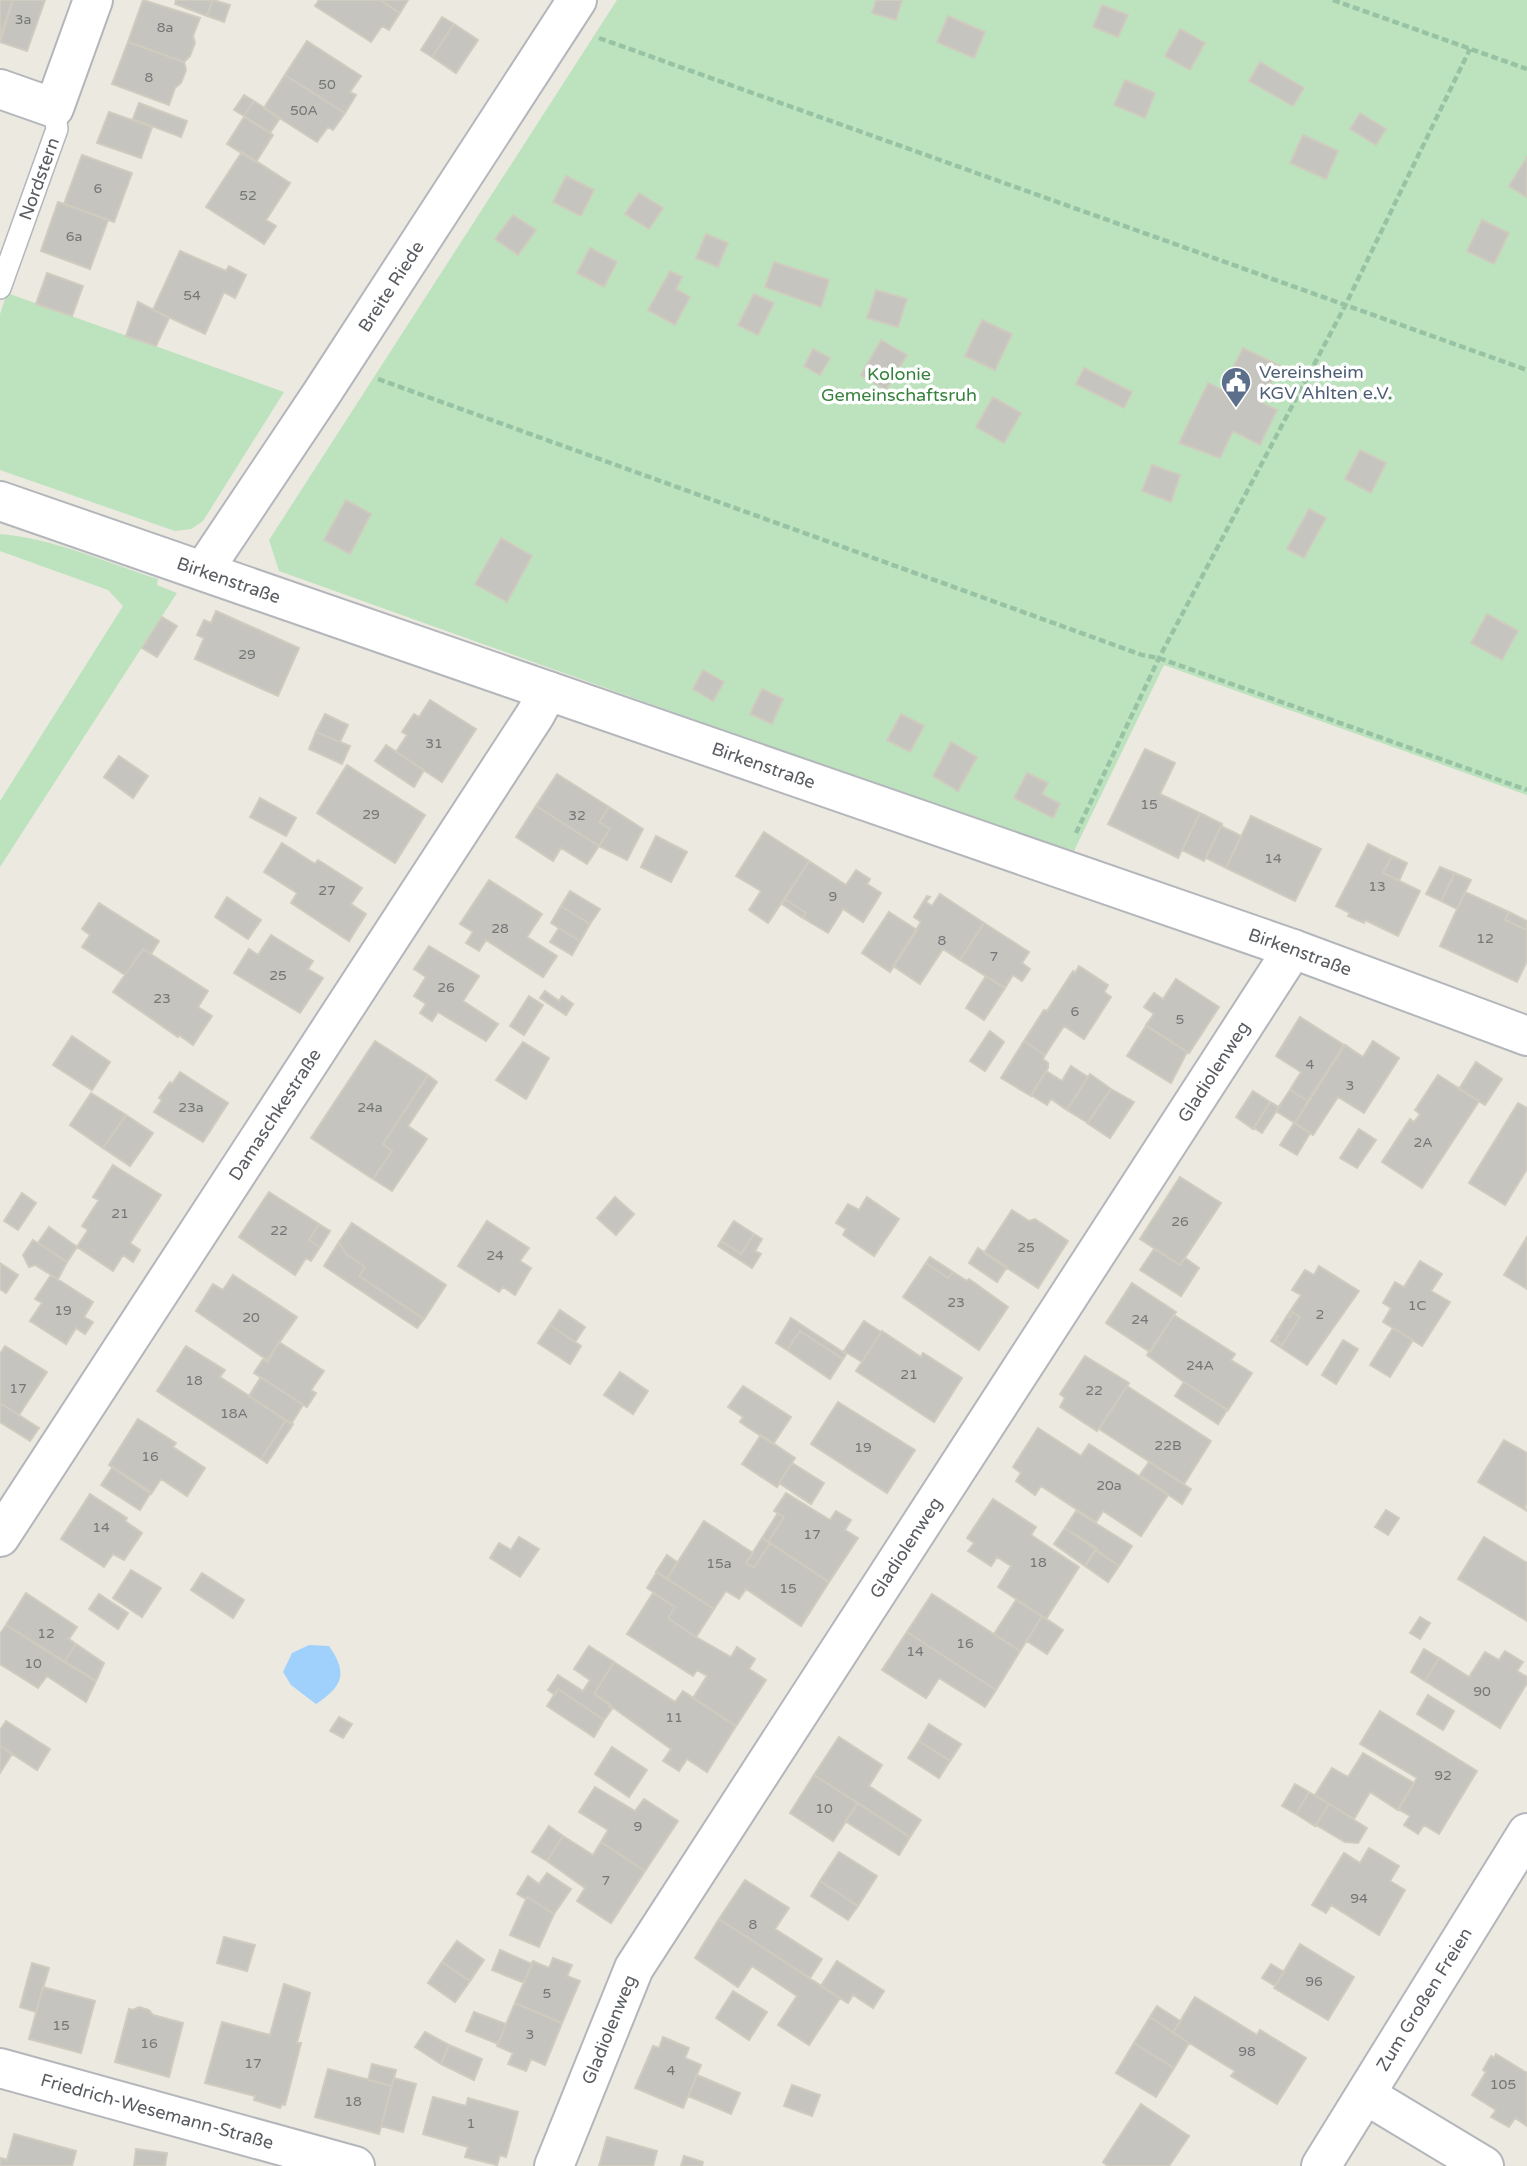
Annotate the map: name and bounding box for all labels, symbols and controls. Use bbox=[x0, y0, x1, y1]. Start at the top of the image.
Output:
house number: 3a bbox=[15, 11, 31, 28]
house number: 8a bbox=[157, 19, 173, 36]
house number: 8 bbox=[145, 69, 154, 86]
house number: 50 bbox=[318, 76, 336, 93]
house number: 50A bbox=[290, 102, 318, 119]
street label: Nordstern bbox=[14, 134, 64, 223]
house number: 6 bbox=[94, 180, 103, 197]
house number: 52 bbox=[239, 187, 257, 204]
house number: 6a bbox=[66, 228, 82, 245]
street label: Breite Riede bbox=[353, 237, 429, 336]
house number: 54 bbox=[183, 287, 201, 304]
place label: Vereinsheim KGV Ahlten e.V. bbox=[1259, 361, 1392, 404]
park label: Kolonie Gemeinschaftsruh bbox=[821, 363, 977, 406]
public building icon: Vereinsheim KGV Ahlten e.V. bbox=[1219, 365, 1253, 409]
street label: Birkenstraße bbox=[174, 552, 283, 608]
house number: 29 bbox=[238, 646, 256, 663]
house number: 31 bbox=[425, 735, 443, 752]
street label: Birkenstraße bbox=[709, 737, 818, 794]
house number: 15 bbox=[1140, 796, 1158, 813]
house number: 29 bbox=[362, 806, 380, 823]
house number: 32 bbox=[568, 807, 586, 824]
house number: 14 bbox=[1264, 850, 1282, 867]
house number: 13 bbox=[1368, 878, 1386, 895]
house number: 27 bbox=[318, 882, 336, 899]
house number: 9 bbox=[829, 888, 837, 905]
house number: 28 bbox=[491, 920, 509, 937]
street label: Birkenstraße bbox=[1245, 923, 1355, 981]
house number: 12 bbox=[1476, 930, 1494, 947]
house number: 8 bbox=[938, 932, 947, 949]
house number: 7 bbox=[990, 948, 998, 965]
house number: 25 bbox=[269, 967, 287, 984]
house number: 26 bbox=[437, 979, 455, 996]
house number: 23 bbox=[153, 990, 171, 1007]
house number: 6 bbox=[1071, 1003, 1080, 1020]
house number: 5 bbox=[1176, 1011, 1184, 1028]
street label: Gladiolenweg bbox=[1173, 1017, 1254, 1126]
street label: Damaschkestraße bbox=[224, 1045, 326, 1185]
house number: 4 bbox=[1306, 1056, 1315, 1073]
house number: 3 bbox=[1346, 1077, 1354, 1094]
house number: 23a bbox=[178, 1099, 204, 1116]
house number: 24a bbox=[357, 1099, 383, 1116]
house number: 2A bbox=[1413, 1134, 1433, 1151]
house number: 21 bbox=[111, 1205, 129, 1222]
house number: 26 bbox=[1171, 1213, 1189, 1230]
house number: 22 bbox=[270, 1222, 288, 1239]
house number: 25 bbox=[1017, 1239, 1035, 1256]
house number: 24 bbox=[486, 1247, 504, 1264]
house number: 23 bbox=[947, 1294, 965, 1311]
house number: 1C bbox=[1408, 1297, 1427, 1314]
house number: 19 bbox=[54, 1302, 72, 1319]
house number: 2 bbox=[1316, 1306, 1324, 1323]
house number: 20 bbox=[242, 1309, 260, 1326]
house number: 24 bbox=[1131, 1311, 1149, 1328]
house number: 24A bbox=[1186, 1357, 1214, 1374]
house number: 21 bbox=[900, 1366, 918, 1383]
house number: 18 bbox=[185, 1372, 203, 1389]
house number: 17 bbox=[9, 1380, 27, 1397]
house number: 22 bbox=[1085, 1382, 1103, 1399]
house number: 18A bbox=[220, 1405, 248, 1422]
house number: 22B bbox=[1154, 1437, 1182, 1454]
house number: 19 bbox=[854, 1439, 872, 1456]
house number: 16 bbox=[141, 1448, 159, 1465]
house number: 20a bbox=[1096, 1477, 1122, 1494]
street label: Gladiolenweg bbox=[865, 1493, 947, 1603]
house number: 14 bbox=[92, 1519, 110, 1536]
house number: 17 bbox=[803, 1526, 821, 1543]
house number: 18 bbox=[1029, 1554, 1047, 1571]
house number: 15a bbox=[706, 1555, 732, 1572]
house number: 15 bbox=[779, 1580, 797, 1597]
house number: 12 bbox=[37, 1625, 55, 1642]
house number: 16 bbox=[956, 1635, 974, 1652]
house number: 14 bbox=[906, 1643, 924, 1660]
house number: 10 bbox=[24, 1655, 42, 1672]
house number: 90 bbox=[1473, 1683, 1491, 1700]
house number: 11 bbox=[665, 1709, 683, 1726]
house number: 92 bbox=[1434, 1767, 1452, 1784]
house number: 10 bbox=[815, 1800, 833, 1817]
house number: 9 bbox=[634, 1818, 642, 1835]
house number: 7 bbox=[602, 1872, 610, 1889]
house number: 94 bbox=[1350, 1890, 1368, 1907]
house number: 8 bbox=[749, 1916, 758, 1933]
street label: Zum Großen Freien bbox=[1371, 1924, 1477, 2075]
street label: Gladiolenweg bbox=[577, 1972, 641, 2088]
house number: 96 bbox=[1305, 1973, 1323, 1990]
house number: 5 bbox=[543, 1985, 551, 2002]
house number: 15 bbox=[52, 2017, 70, 2034]
house number: 3 bbox=[526, 2026, 534, 2043]
house number: 16 bbox=[140, 2035, 158, 2052]
house number: 98 bbox=[1238, 2043, 1256, 2060]
house number: 17 bbox=[244, 2055, 262, 2072]
house number: 4 bbox=[667, 2062, 676, 2079]
street label: Friedrich-Wesemann-Straße bbox=[38, 2069, 276, 2154]
house number: 105 bbox=[1490, 2076, 1516, 2093]
house number: 18 bbox=[344, 2093, 362, 2110]
house number: 1 bbox=[467, 2115, 475, 2132]

